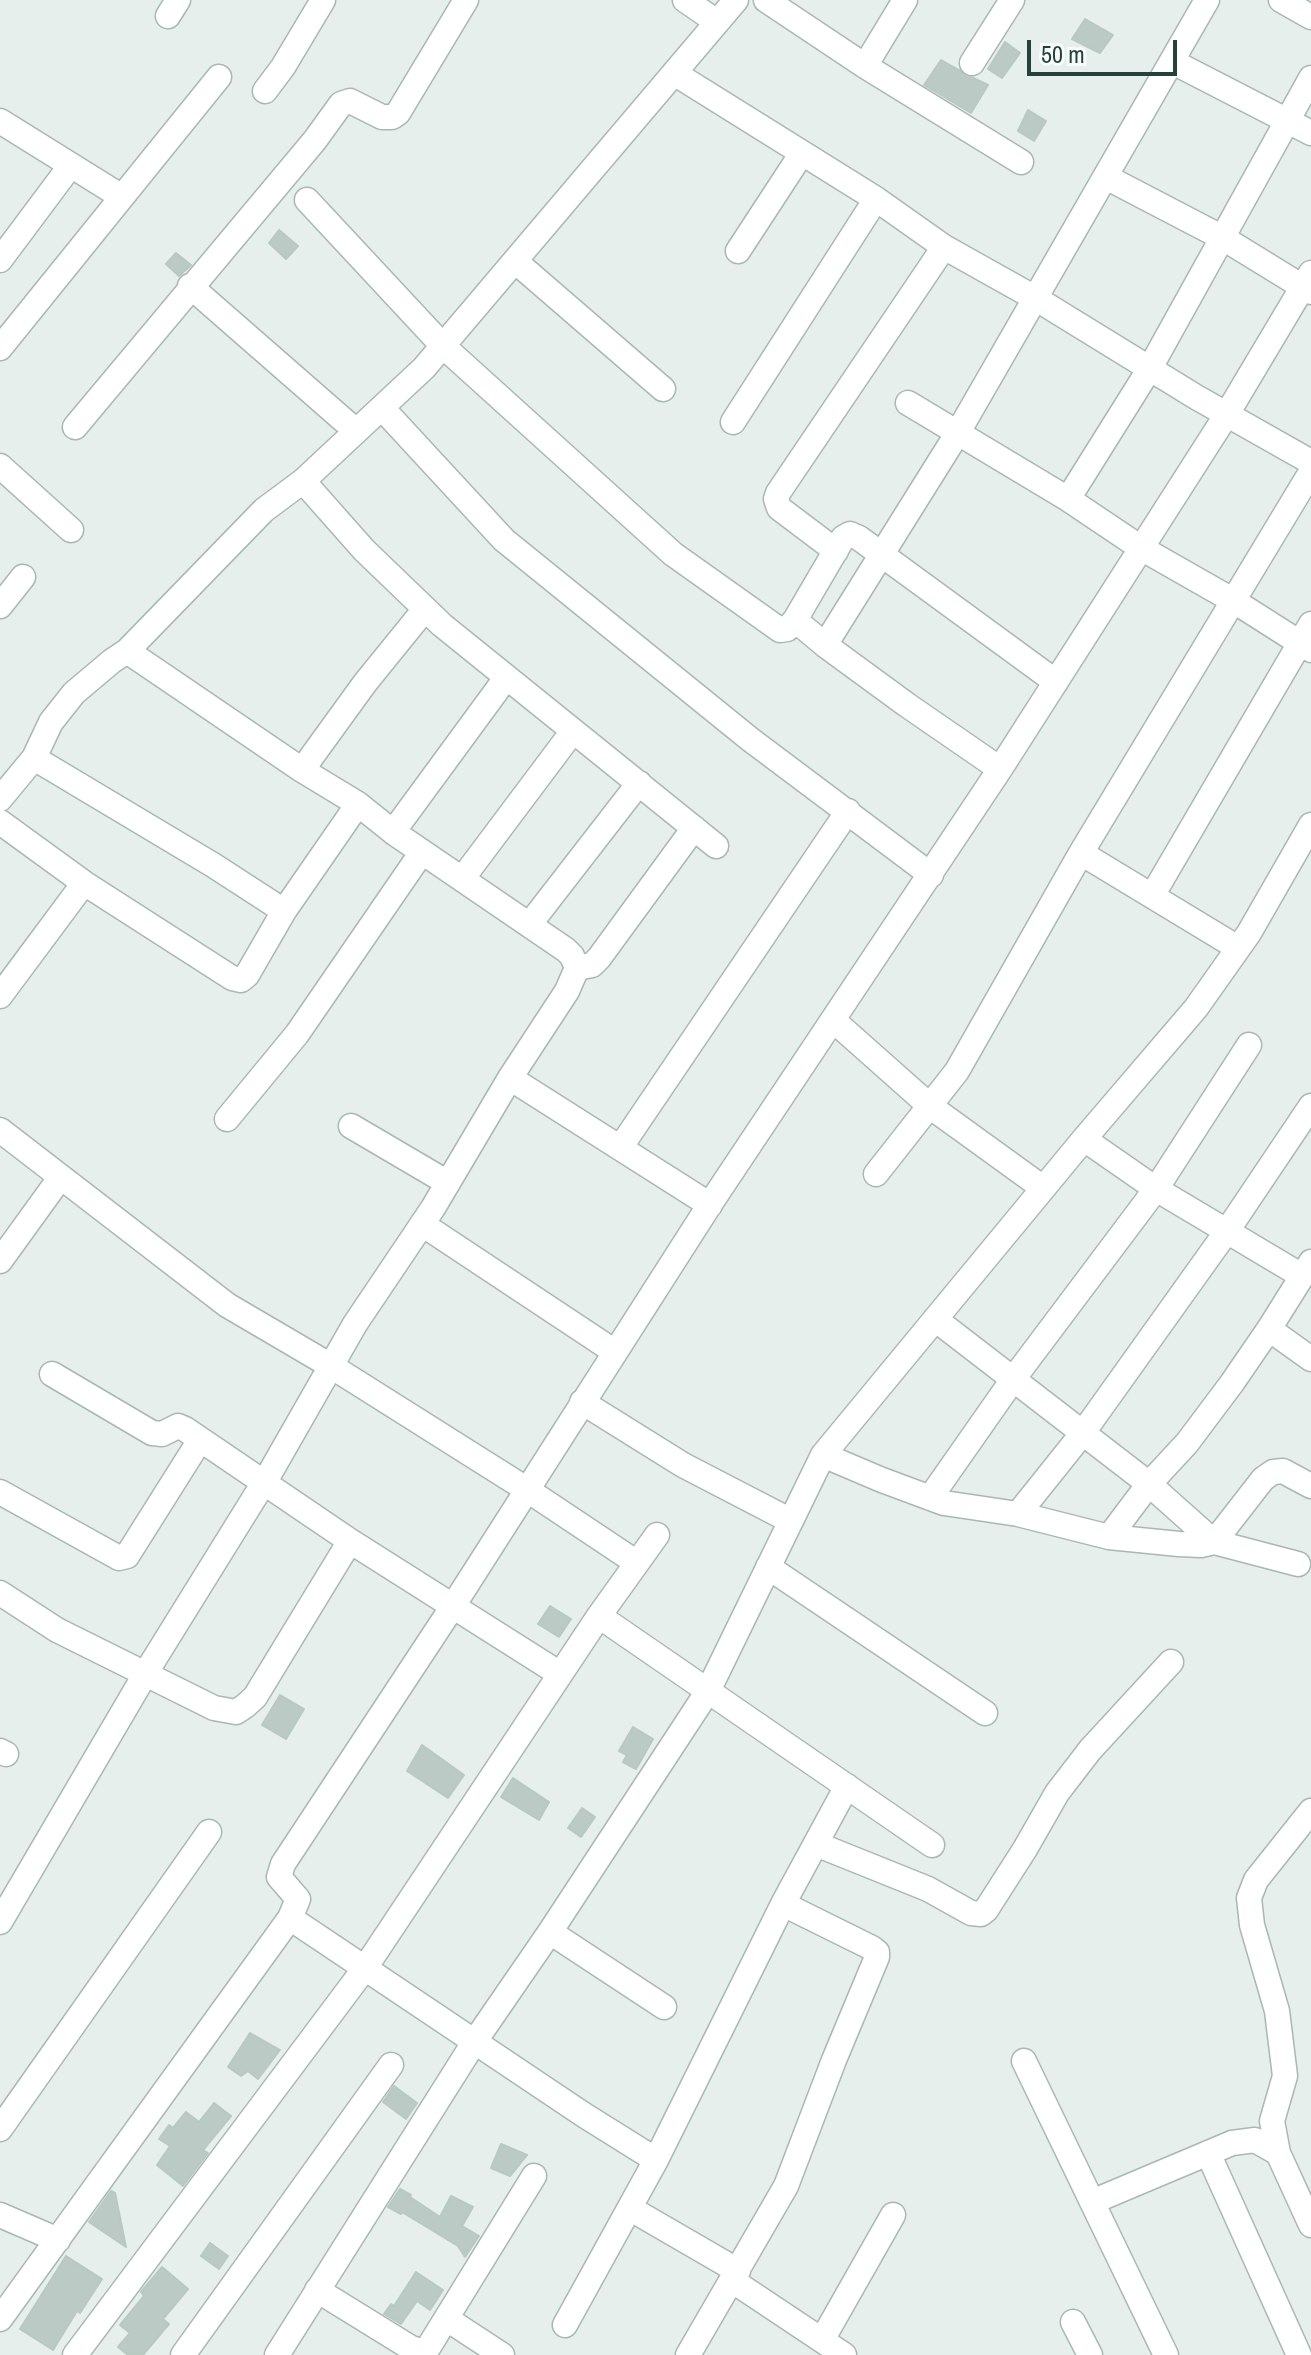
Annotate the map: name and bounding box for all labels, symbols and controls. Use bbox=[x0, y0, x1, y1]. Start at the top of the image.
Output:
scale bar bbox=[1031, 24, 1181, 74]
text: 50 m bbox=[1041, 38, 1085, 70]

